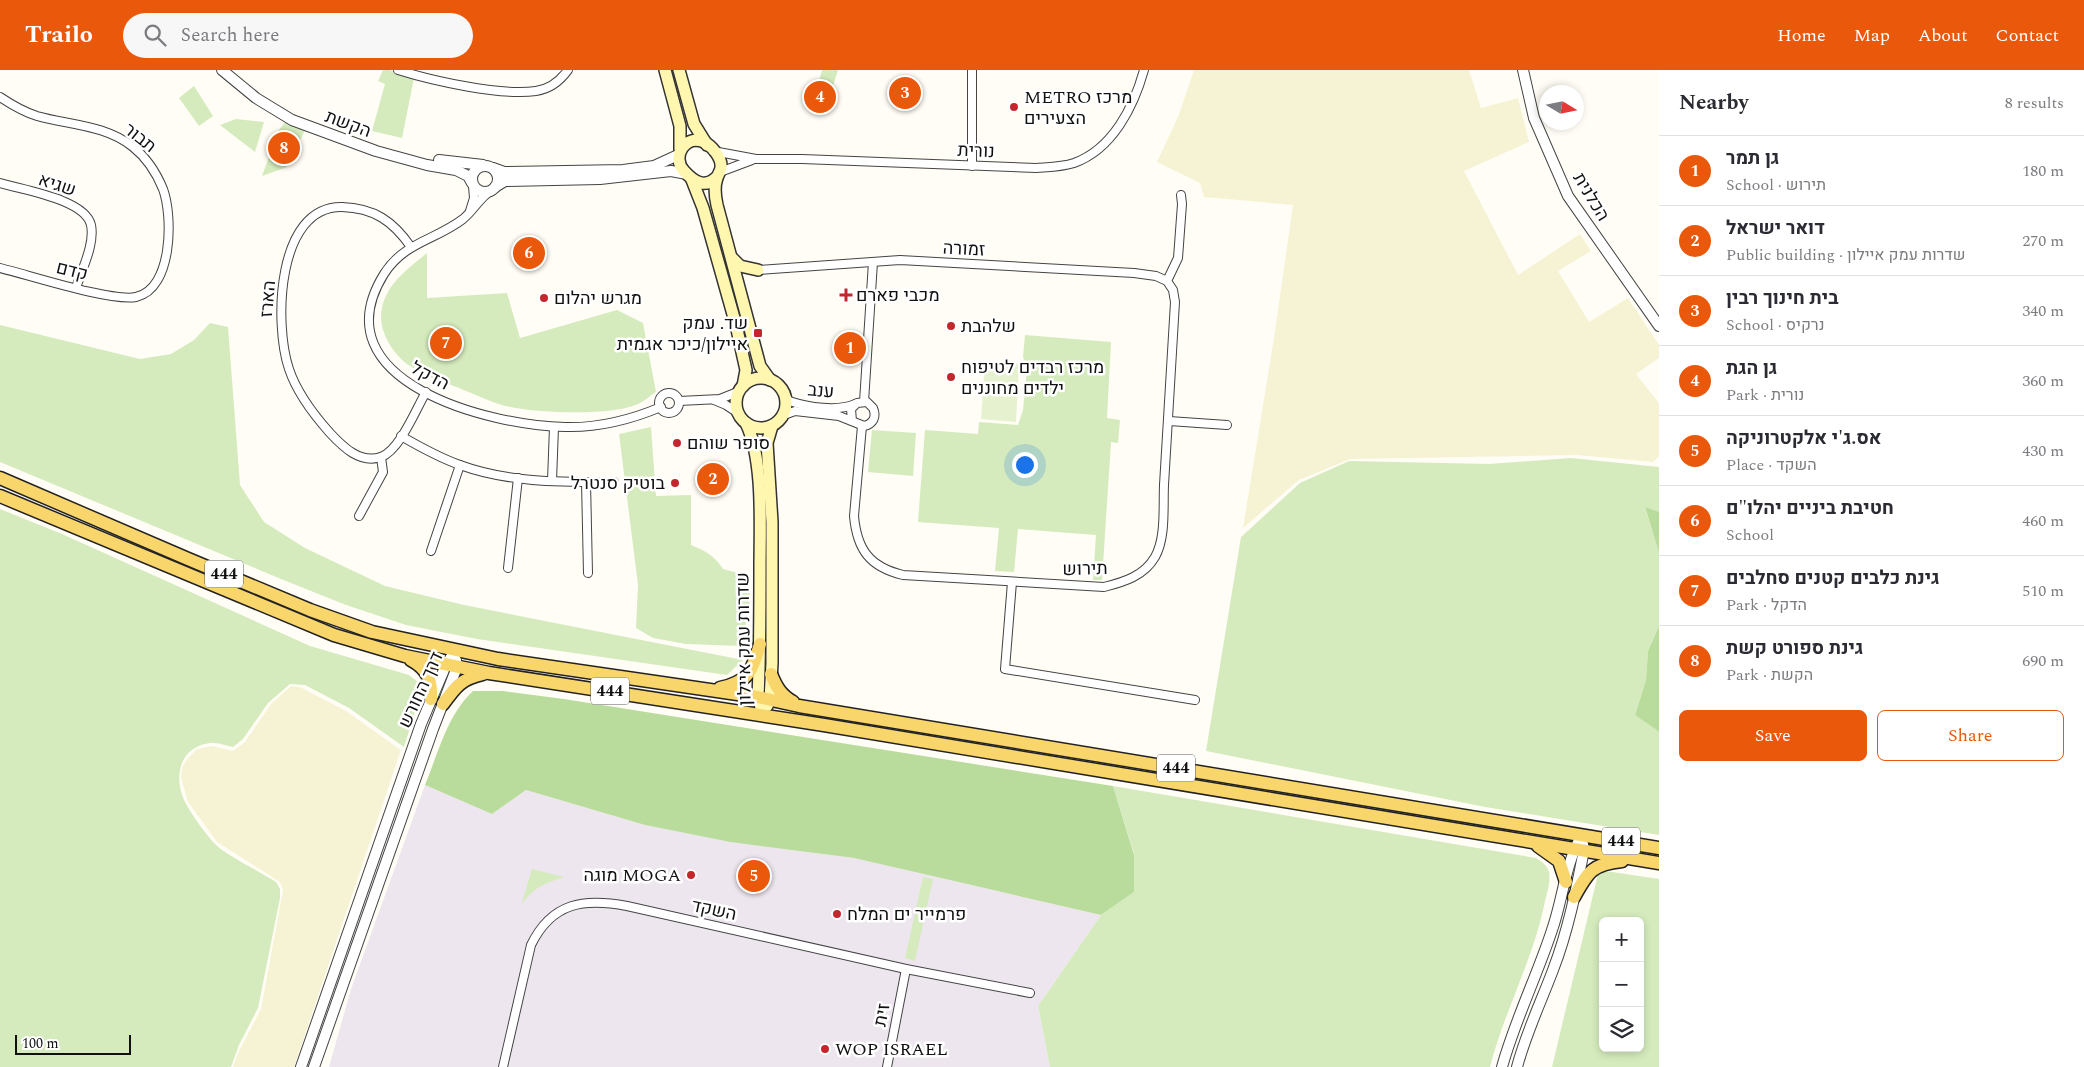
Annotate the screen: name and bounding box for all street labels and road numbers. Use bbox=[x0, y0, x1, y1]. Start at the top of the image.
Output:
street label: הקשת bbox=[321, 103, 375, 145]
street label: תבור bbox=[118, 117, 162, 159]
street label: נורית bbox=[957, 137, 995, 165]
street label: שגיא bbox=[35, 166, 79, 204]
street label: הכלנית bbox=[1566, 167, 1616, 227]
street label: זמורה bbox=[942, 234, 986, 264]
street label: קדם bbox=[53, 254, 91, 288]
street label: הארז bbox=[253, 279, 283, 319]
street label: הדקל bbox=[406, 355, 454, 397]
street label: ענב bbox=[807, 376, 835, 406]
street label: תירוש bbox=[1062, 555, 1108, 583]
road number: 444 bbox=[205, 560, 243, 588]
street label: שדרות עמק איילון bbox=[729, 572, 759, 706]
street label: דרך החורש bbox=[392, 647, 450, 733]
road number: 444 bbox=[591, 678, 629, 704]
road number: 444 bbox=[1157, 754, 1195, 781]
road number: 444 bbox=[1602, 828, 1640, 854]
street label: השקד bbox=[689, 892, 739, 928]
street label: זית bbox=[867, 1001, 897, 1029]

